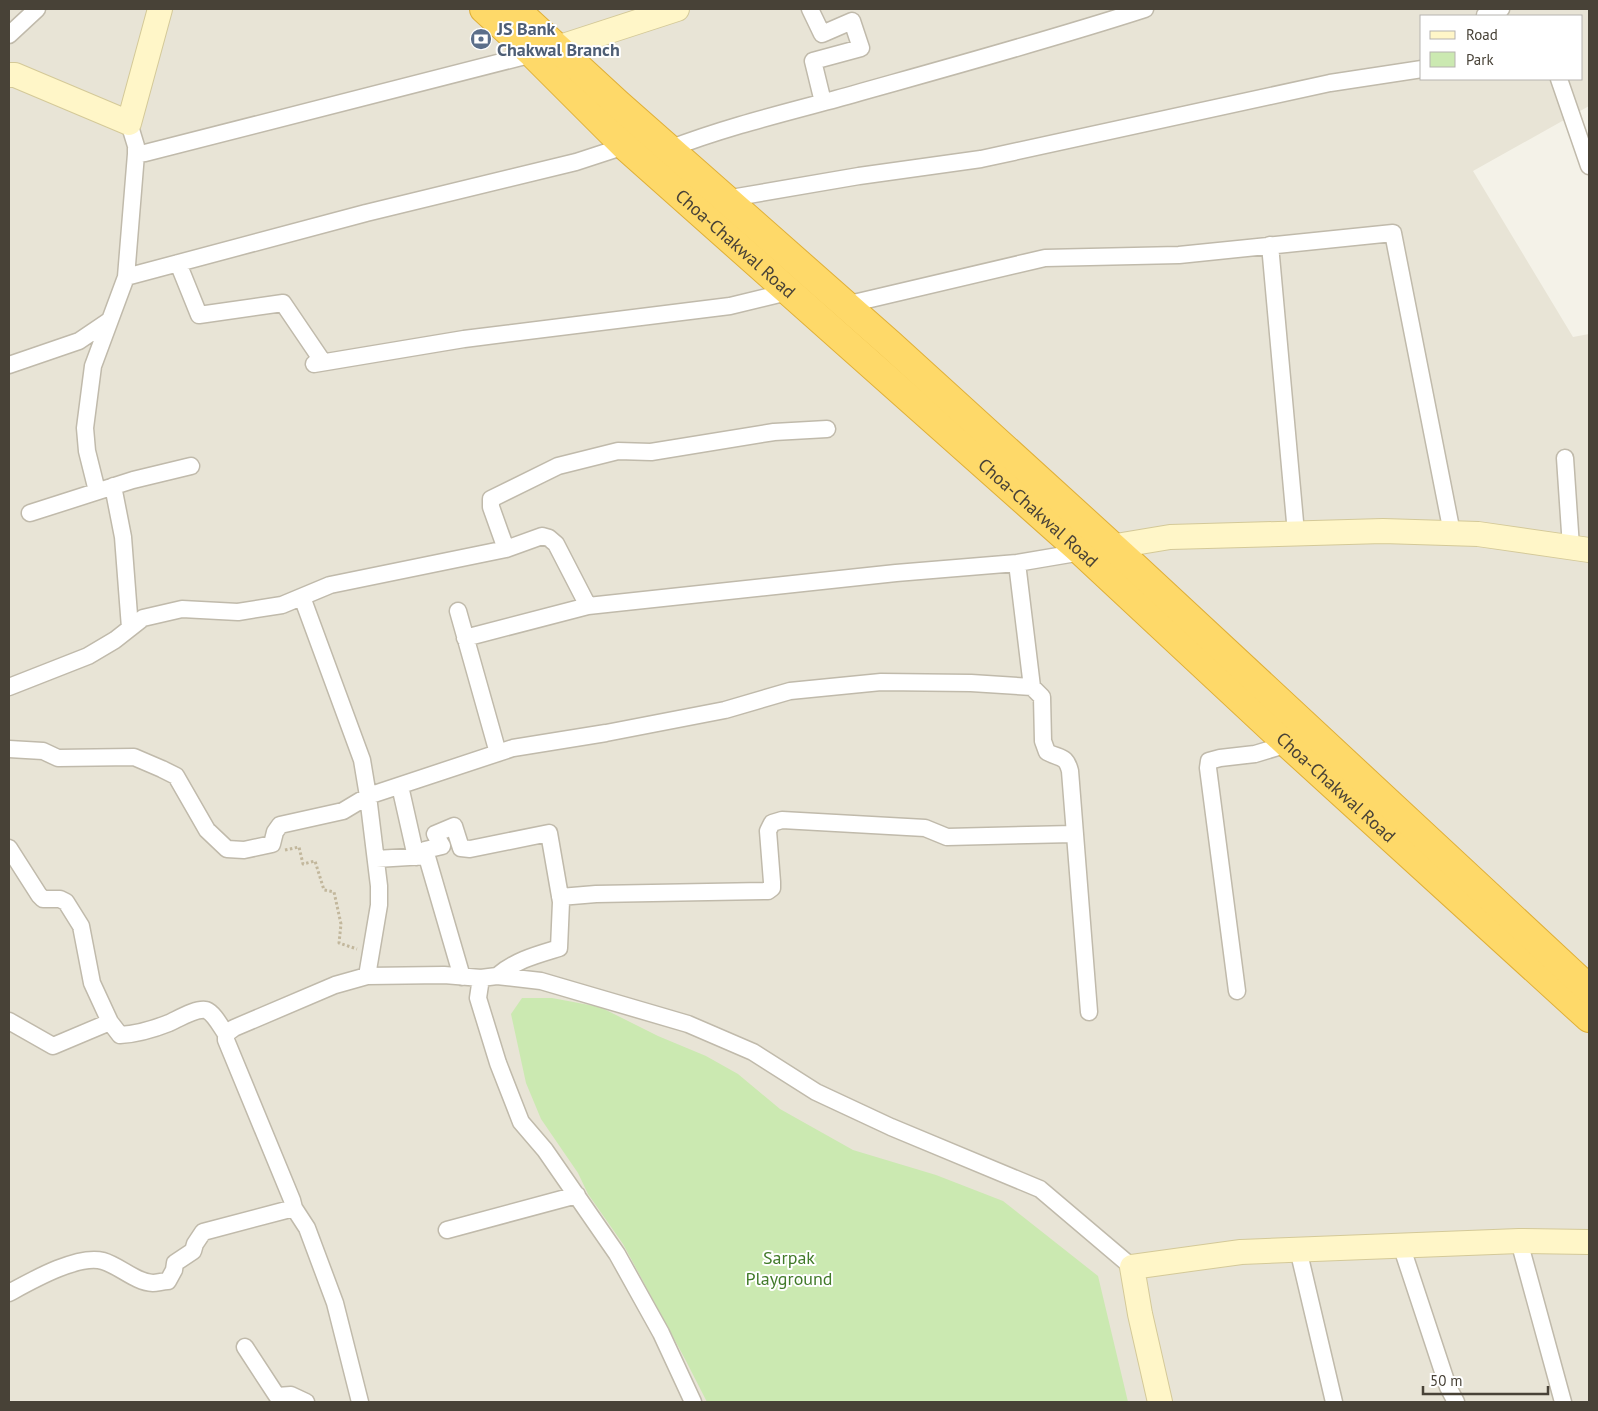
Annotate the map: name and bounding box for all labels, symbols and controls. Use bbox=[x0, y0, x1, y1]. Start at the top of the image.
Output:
legend bbox=[1420, 15, 1583, 80]
place label: JS Bank Chakwal Branch bbox=[496, 17, 620, 61]
text: Road bbox=[1466, 25, 1498, 44]
bank icon: JS Bank Chakwal Branch bbox=[469, 27, 493, 51]
text: Park bbox=[1466, 50, 1494, 69]
street label: Choa-Chakwal Road bbox=[671, 184, 800, 303]
street label: Choa-Chakwal Road bbox=[973, 453, 1103, 572]
street label: Choa-Chakwal Road bbox=[1272, 727, 1400, 847]
park label: Sarpak Playground bbox=[745, 1246, 833, 1290]
scale bar bbox=[1423, 1364, 1548, 1396]
text: 50 m bbox=[1430, 1371, 1463, 1390]

